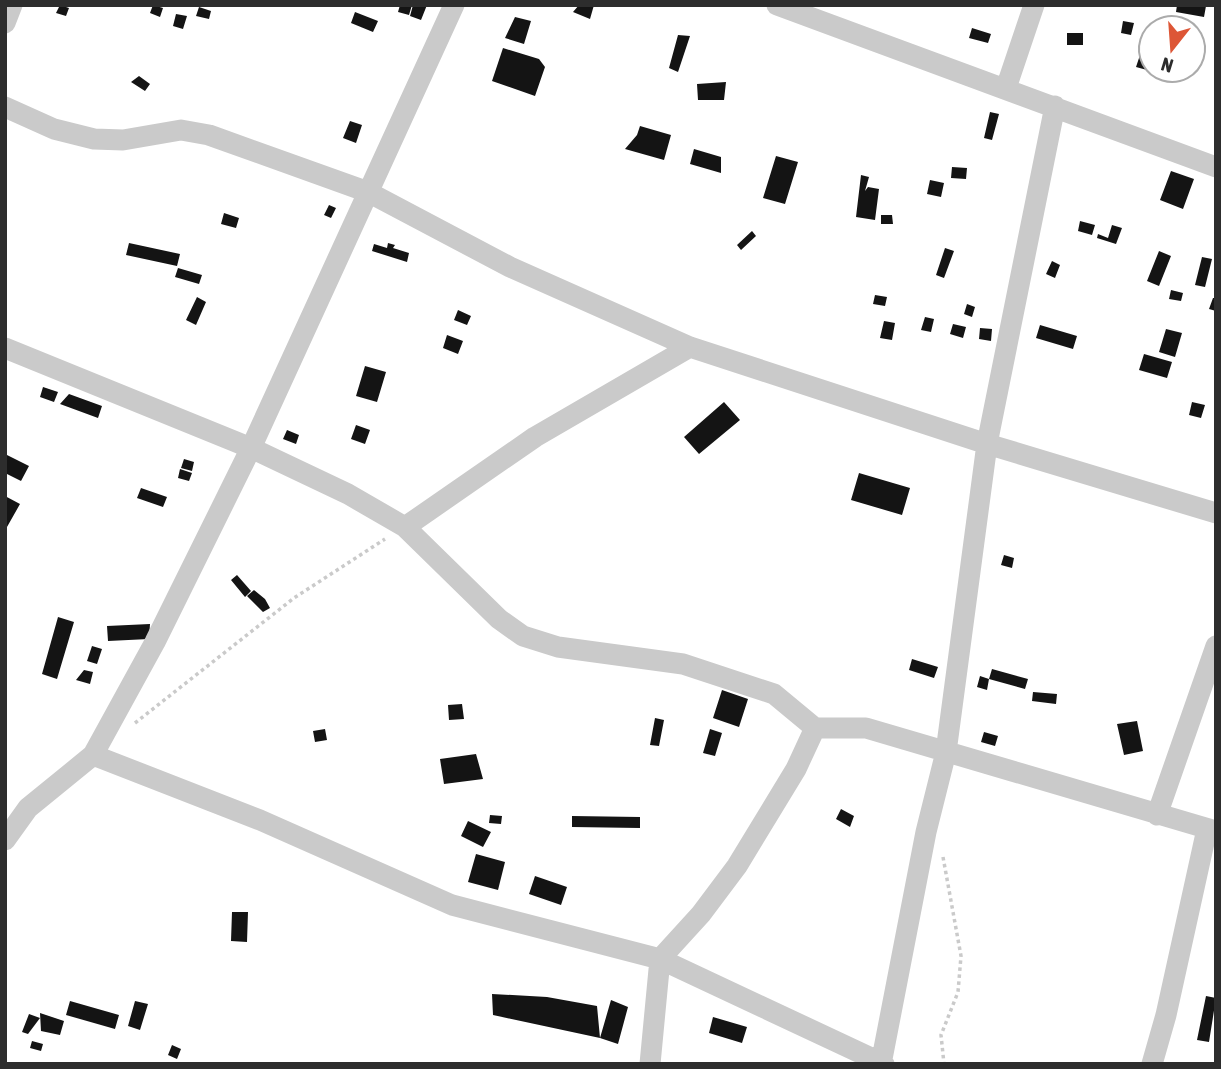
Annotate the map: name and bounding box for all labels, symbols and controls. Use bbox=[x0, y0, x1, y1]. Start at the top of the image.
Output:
north arrow bbox=[1137, 14, 1207, 84]
text: N bbox=[1158, 53, 1176, 77]

